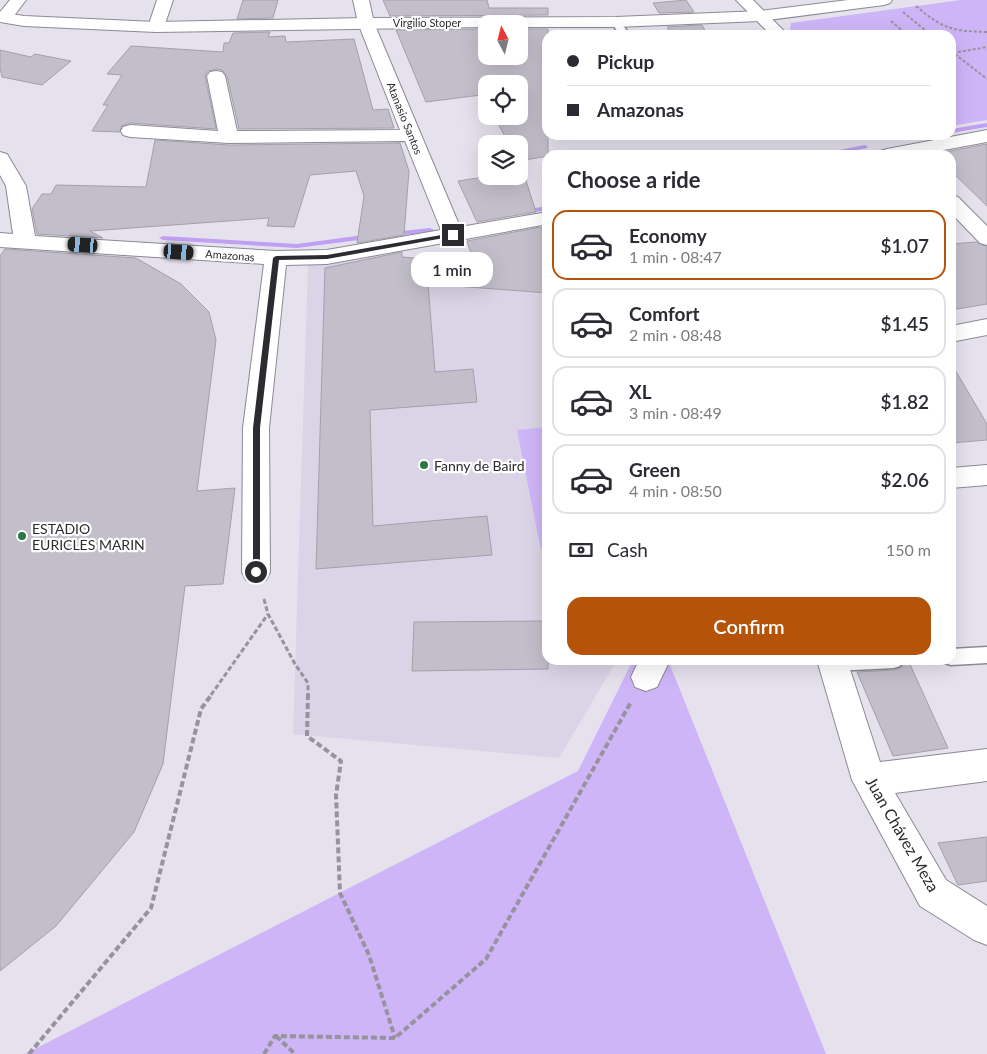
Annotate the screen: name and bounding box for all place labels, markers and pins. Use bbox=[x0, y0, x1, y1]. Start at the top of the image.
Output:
place label: Fanny de Baird bbox=[434, 457, 525, 474]
marker: Fanny de Baird bbox=[418, 459, 430, 471]
place label: ESTADIO EURICLES MARIN bbox=[32, 520, 145, 553]
marker: ESTADIO EURICLES MARIN bbox=[16, 530, 28, 542]

